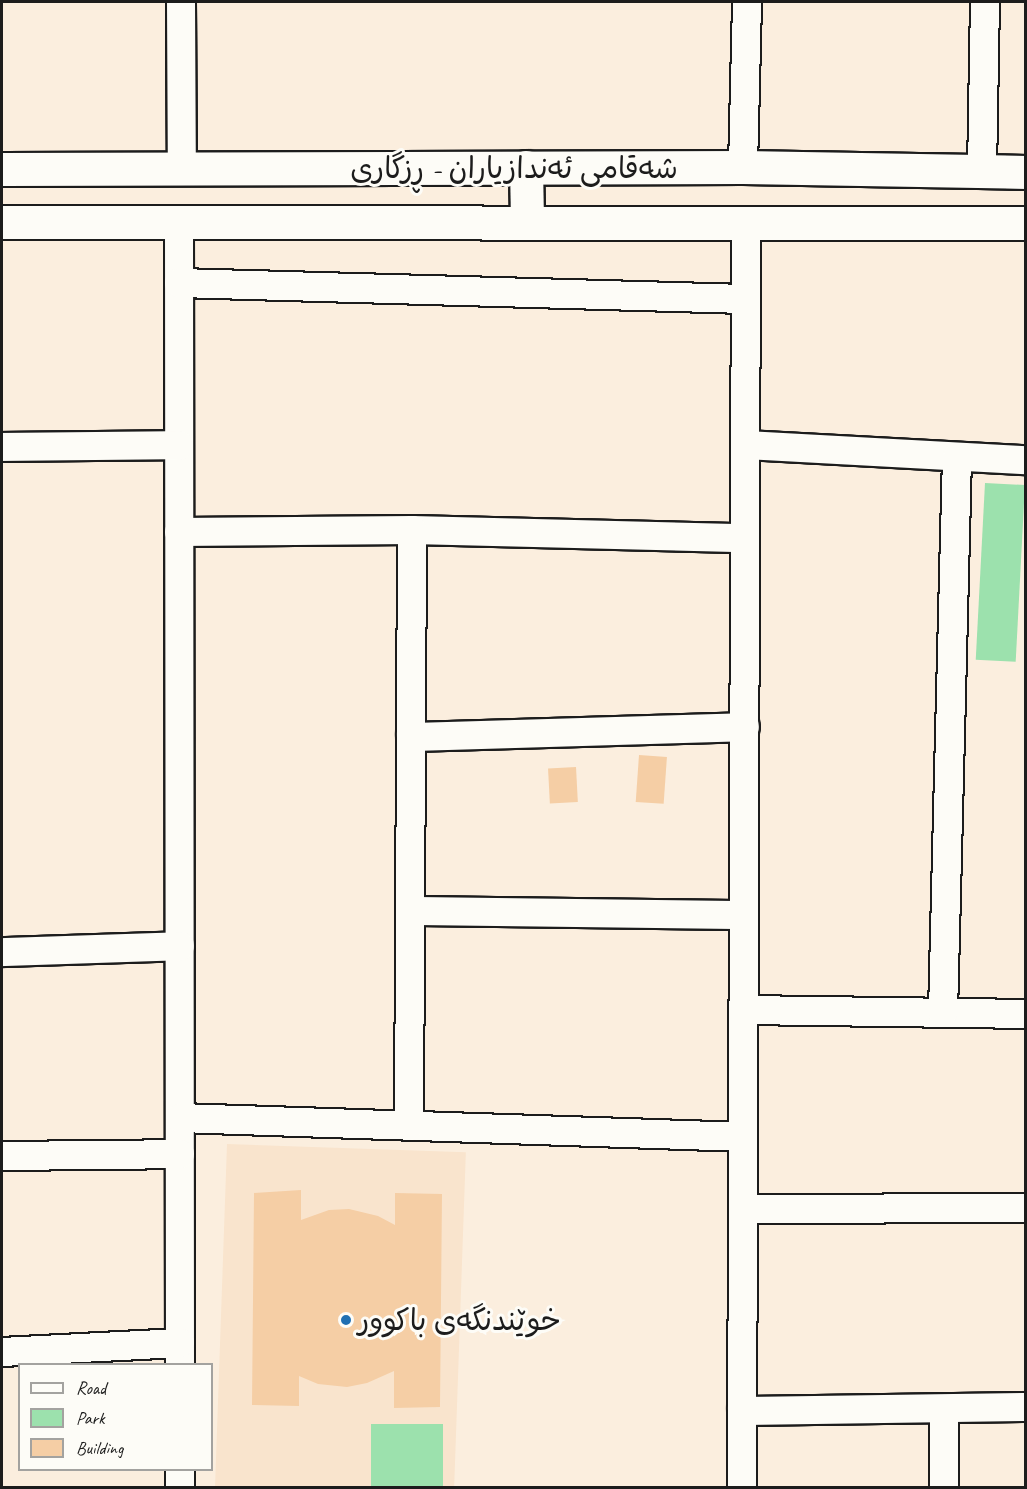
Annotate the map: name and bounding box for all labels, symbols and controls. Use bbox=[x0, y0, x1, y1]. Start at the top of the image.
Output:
street label: شەقامی ئەندازیاران - ڕزگاری bbox=[350, 150, 678, 186]
place label: خوێندنگەی باکوور bbox=[358, 1302, 561, 1338]
marker: خوێندنگەی باکوور bbox=[339, 1313, 353, 1327]
legend bbox=[18, 1363, 213, 1471]
text: Road bbox=[76, 1377, 106, 1399]
text: Park bbox=[76, 1407, 105, 1429]
text: Building bbox=[76, 1437, 123, 1459]

